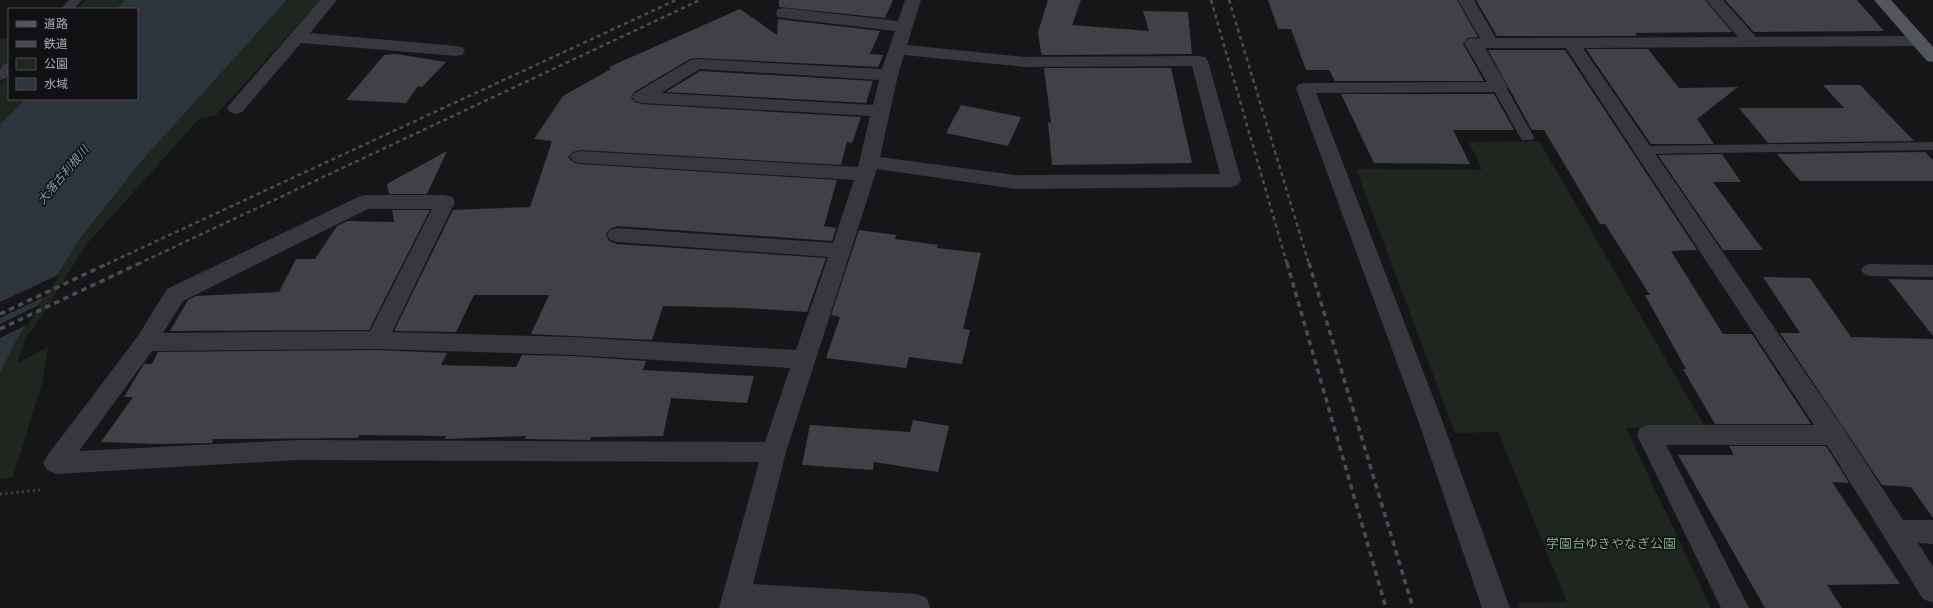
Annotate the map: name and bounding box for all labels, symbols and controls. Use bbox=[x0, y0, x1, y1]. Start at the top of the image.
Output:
legend bbox=[8, 8, 138, 100]
text: 道路 bbox=[44, 16, 68, 32]
text: 鉄道 bbox=[44, 36, 68, 52]
text: 公園 bbox=[44, 56, 68, 72]
text: 水域 bbox=[44, 76, 68, 92]
water label: 大落古利根川 bbox=[34, 141, 94, 208]
park label: 学園台ゆきやなぎ公園 bbox=[1546, 535, 1676, 552]

